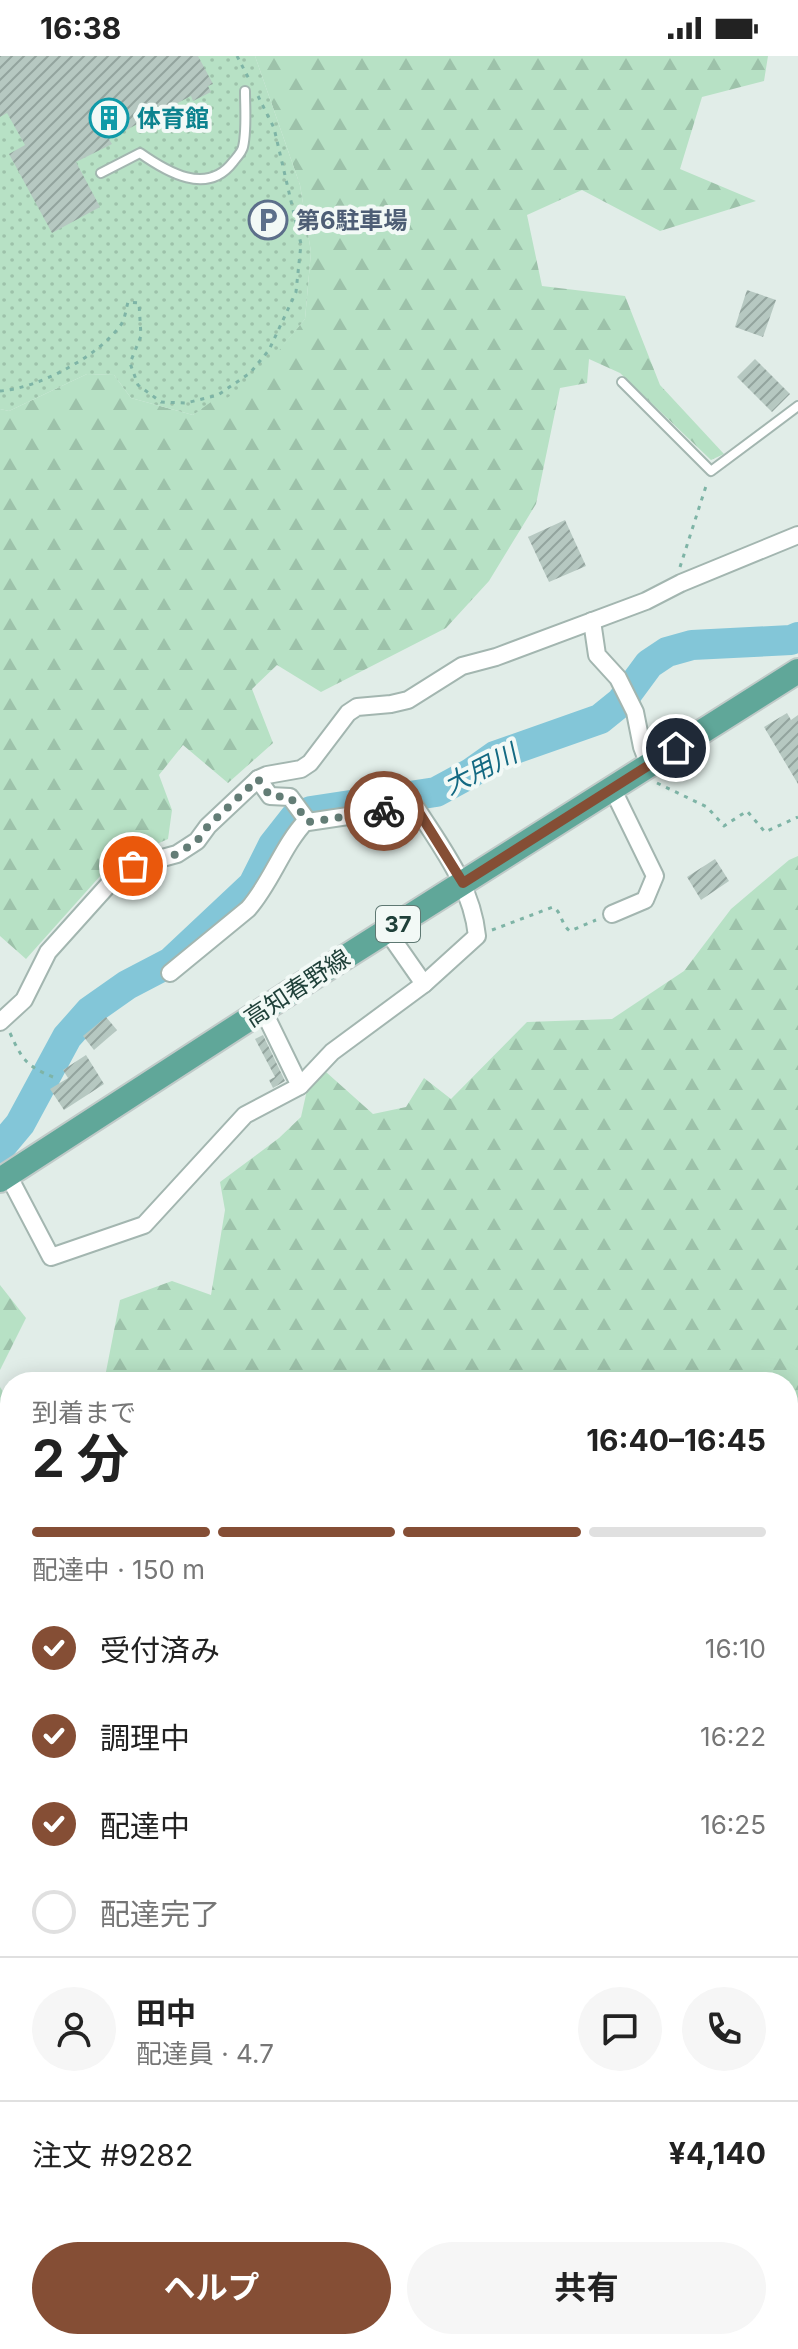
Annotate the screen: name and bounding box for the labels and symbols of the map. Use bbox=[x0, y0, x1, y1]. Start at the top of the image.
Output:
building icon: 体育館 bbox=[88, 97, 130, 139]
place label: 体育館 bbox=[137, 104, 209, 133]
parking icon: 第6駐車場 bbox=[247, 199, 289, 241]
place label: 第6駐車場 bbox=[296, 206, 408, 235]
pin bbox=[642, 714, 710, 782]
water label: 大用川 bbox=[438, 736, 524, 801]
courier bbox=[344, 771, 424, 851]
pin bbox=[99, 832, 167, 900]
road number: 37 bbox=[376, 906, 420, 942]
street label: 高知春野線 bbox=[239, 943, 355, 1033]

